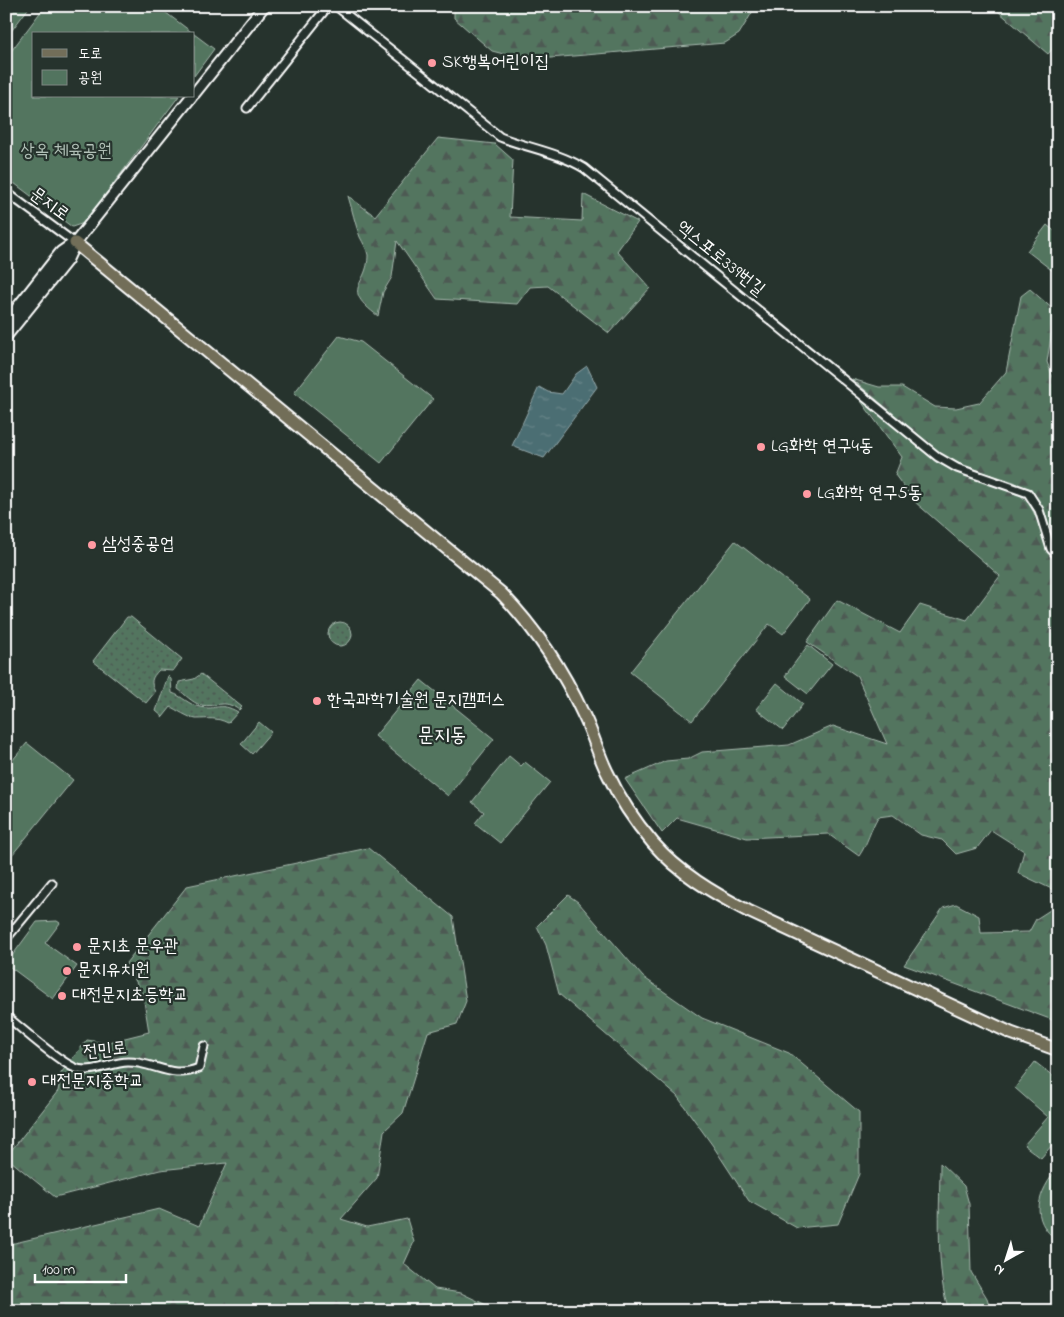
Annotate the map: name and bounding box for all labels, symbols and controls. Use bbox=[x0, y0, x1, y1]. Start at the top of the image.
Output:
legend bbox=[32, 32, 195, 98]
text: 도로 bbox=[78, 43, 102, 65]
place label: SK행복어린이집 bbox=[442, 50, 549, 76]
marker: SK행복어린이집 bbox=[426, 57, 438, 69]
text: 공원 bbox=[78, 67, 102, 89]
park label: 상옥 체육공원 bbox=[20, 139, 112, 165]
street label: 문지로 bbox=[24, 182, 74, 228]
street label: 엑스포로339번길 bbox=[670, 215, 770, 303]
place label: LG화학 연구4동 bbox=[771, 434, 873, 460]
marker: LG화학 연구4동 bbox=[755, 441, 767, 453]
place label: LG화학 연구5동 bbox=[817, 481, 922, 507]
marker: LG화학 연구5동 bbox=[801, 488, 813, 500]
place label: 삼성중공업 bbox=[102, 532, 174, 558]
marker: 삼성중공업 bbox=[86, 539, 98, 551]
place label: 한국과학기술원 문지캠퍼스 bbox=[327, 688, 505, 714]
marker: 한국과학기술원 문지캠퍼스 bbox=[311, 695, 323, 707]
district label: 문지동 bbox=[418, 722, 466, 751]
place label: 문지초 문우관 bbox=[87, 934, 178, 960]
marker: 문지초 문우관 bbox=[71, 941, 83, 953]
place label: 문지유치원 bbox=[77, 958, 149, 984]
marker: 문지유치원 bbox=[61, 965, 73, 977]
place label: 대전문지초등학교 bbox=[72, 983, 188, 1009]
marker: 대전문지초등학교 bbox=[56, 990, 68, 1002]
street label: 전민로 bbox=[82, 1036, 128, 1066]
place label: 대전문지중학교 bbox=[42, 1069, 143, 1095]
marker: 대전문지중학교 bbox=[26, 1076, 38, 1088]
north arrow bbox=[982, 1234, 1032, 1284]
scale bar bbox=[35, 1252, 126, 1284]
text: N bbox=[988, 1258, 1009, 1280]
text: 100 m bbox=[42, 1259, 75, 1281]

